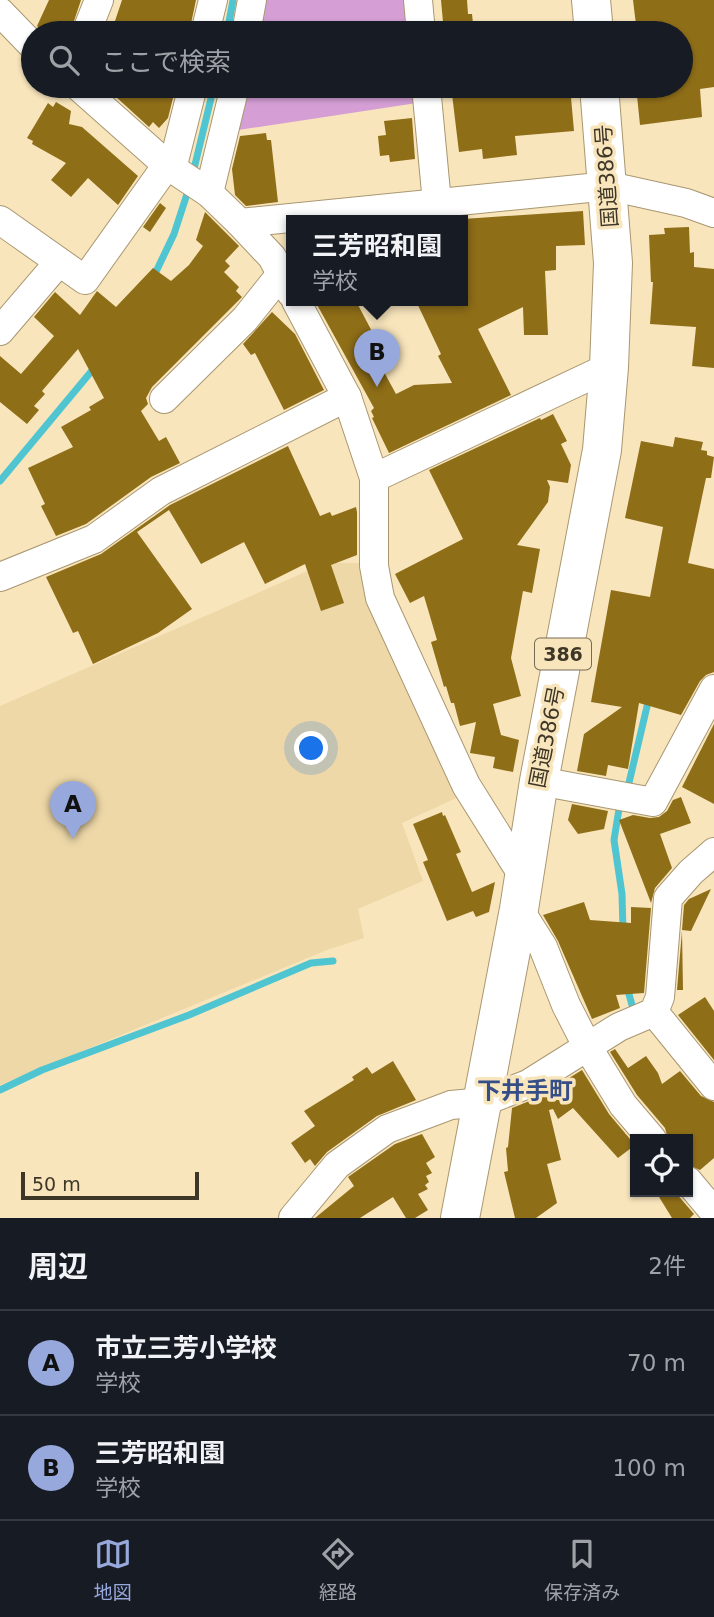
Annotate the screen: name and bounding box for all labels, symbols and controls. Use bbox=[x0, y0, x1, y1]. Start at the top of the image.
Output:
search box bbox=[21, 21, 693, 98]
icon: search bbox=[45, 41, 83, 79]
text: ここで検索 bbox=[101, 47, 231, 77]
street label: 国道386号 bbox=[591, 124, 623, 228]
popup bbox=[286, 215, 468, 306]
text: 三芳昭和園 bbox=[312, 231, 442, 261]
text: 学校 bbox=[312, 268, 358, 294]
pin: B bbox=[354, 329, 400, 387]
road number: 386 bbox=[535, 638, 591, 670]
street label: 国道386号 bbox=[525, 684, 569, 790]
your location bbox=[294, 731, 328, 765]
pin: A bbox=[50, 781, 96, 839]
district label: 下井手町 bbox=[477, 1077, 573, 1105]
map controls bbox=[630, 1134, 693, 1197]
button: locate bbox=[630, 1134, 693, 1197]
scale bar bbox=[21, 1169, 200, 1201]
text: 50 m bbox=[32, 1173, 81, 1195]
text: 周辺 bbox=[28, 1249, 88, 1284]
text: 2件 bbox=[648, 1253, 686, 1279]
text: 市立三芳小学校 bbox=[95, 1333, 277, 1363]
text: A bbox=[42, 1350, 60, 1376]
text: 70 m bbox=[627, 1350, 686, 1376]
text: 学校 bbox=[95, 1370, 141, 1396]
text: 三芳昭和園 bbox=[95, 1438, 225, 1468]
text: B bbox=[42, 1455, 60, 1481]
text: 100 m bbox=[612, 1455, 686, 1481]
text: 学校 bbox=[95, 1475, 141, 1501]
tab: 地図 bbox=[94, 1535, 132, 1604]
tab: 経路 bbox=[319, 1535, 357, 1604]
tab: 保存済み bbox=[544, 1535, 620, 1604]

